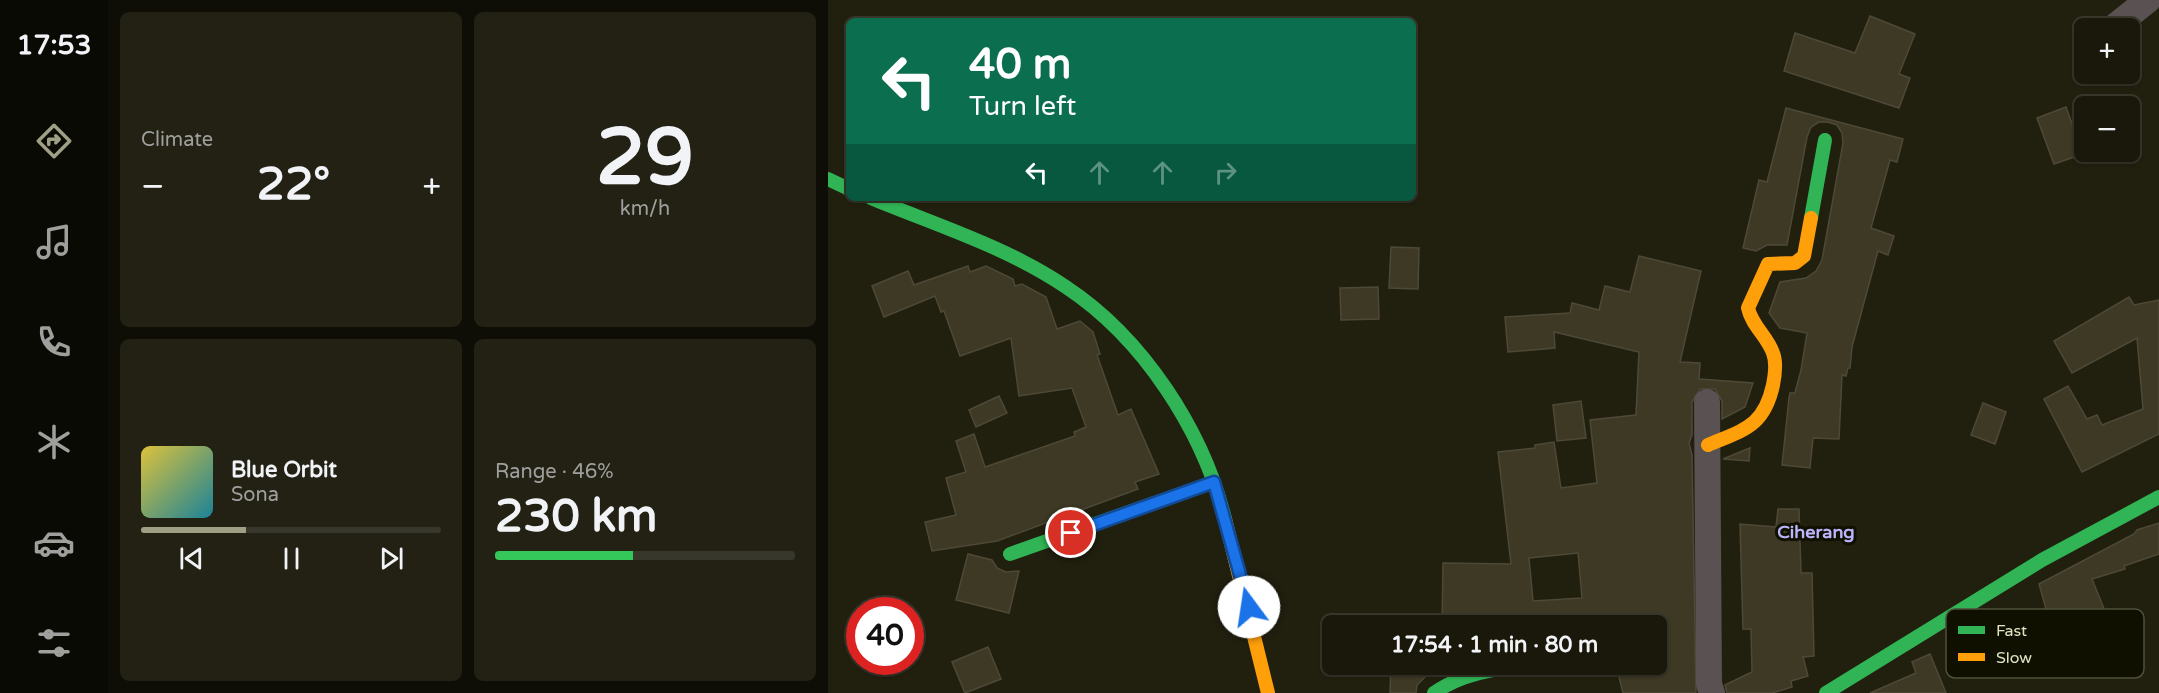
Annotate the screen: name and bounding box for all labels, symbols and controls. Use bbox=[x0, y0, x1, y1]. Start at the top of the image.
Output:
map controls bbox=[2074, 18, 2140, 162]
button: + bbox=[2074, 18, 2140, 84]
text: 17:53 bbox=[17, 29, 91, 62]
text: 40 m bbox=[969, 39, 1071, 90]
icon: left bbox=[870, 42, 948, 120]
text: Turn left bbox=[969, 90, 1076, 123]
button: − bbox=[2074, 96, 2140, 162]
text: 29 bbox=[596, 111, 694, 205]
icon: directions bbox=[33, 120, 75, 162]
text: Climate bbox=[141, 128, 213, 152]
icon: left bbox=[1020, 156, 1053, 189]
icon: ahead bbox=[1083, 156, 1116, 189]
icon: ahead bbox=[1146, 156, 1179, 189]
icon: right bbox=[1209, 156, 1242, 189]
text: 22° bbox=[257, 158, 330, 212]
text: − bbox=[141, 167, 165, 206]
text: + bbox=[422, 167, 441, 206]
text: km/h bbox=[620, 197, 670, 221]
icon: music bbox=[33, 221, 75, 263]
icon: phone bbox=[33, 321, 75, 363]
icon: climate bbox=[33, 421, 75, 463]
text: Blue Orbit bbox=[231, 457, 337, 483]
text: Range · 46% bbox=[495, 460, 614, 484]
text: Sona bbox=[231, 483, 279, 507]
text: 230 km bbox=[495, 490, 657, 544]
pin bbox=[1045, 507, 1096, 558]
icon: arrive bbox=[1054, 516, 1087, 549]
district label: Ciherang bbox=[1777, 521, 1855, 543]
icon: car bbox=[33, 522, 75, 564]
icon: previous bbox=[175, 542, 208, 575]
icon: pause bbox=[275, 542, 308, 575]
icon: next bbox=[375, 542, 408, 575]
position arrow bbox=[1217, 575, 1281, 639]
speed limit sign: 40 bbox=[846, 597, 924, 675]
legend bbox=[1946, 609, 2144, 678]
text: Fast bbox=[1996, 621, 2027, 641]
icon: filters bbox=[33, 622, 75, 664]
text: 17:54 · 1 min · 80 m bbox=[1391, 632, 1598, 658]
text: Slow bbox=[1996, 648, 2032, 668]

